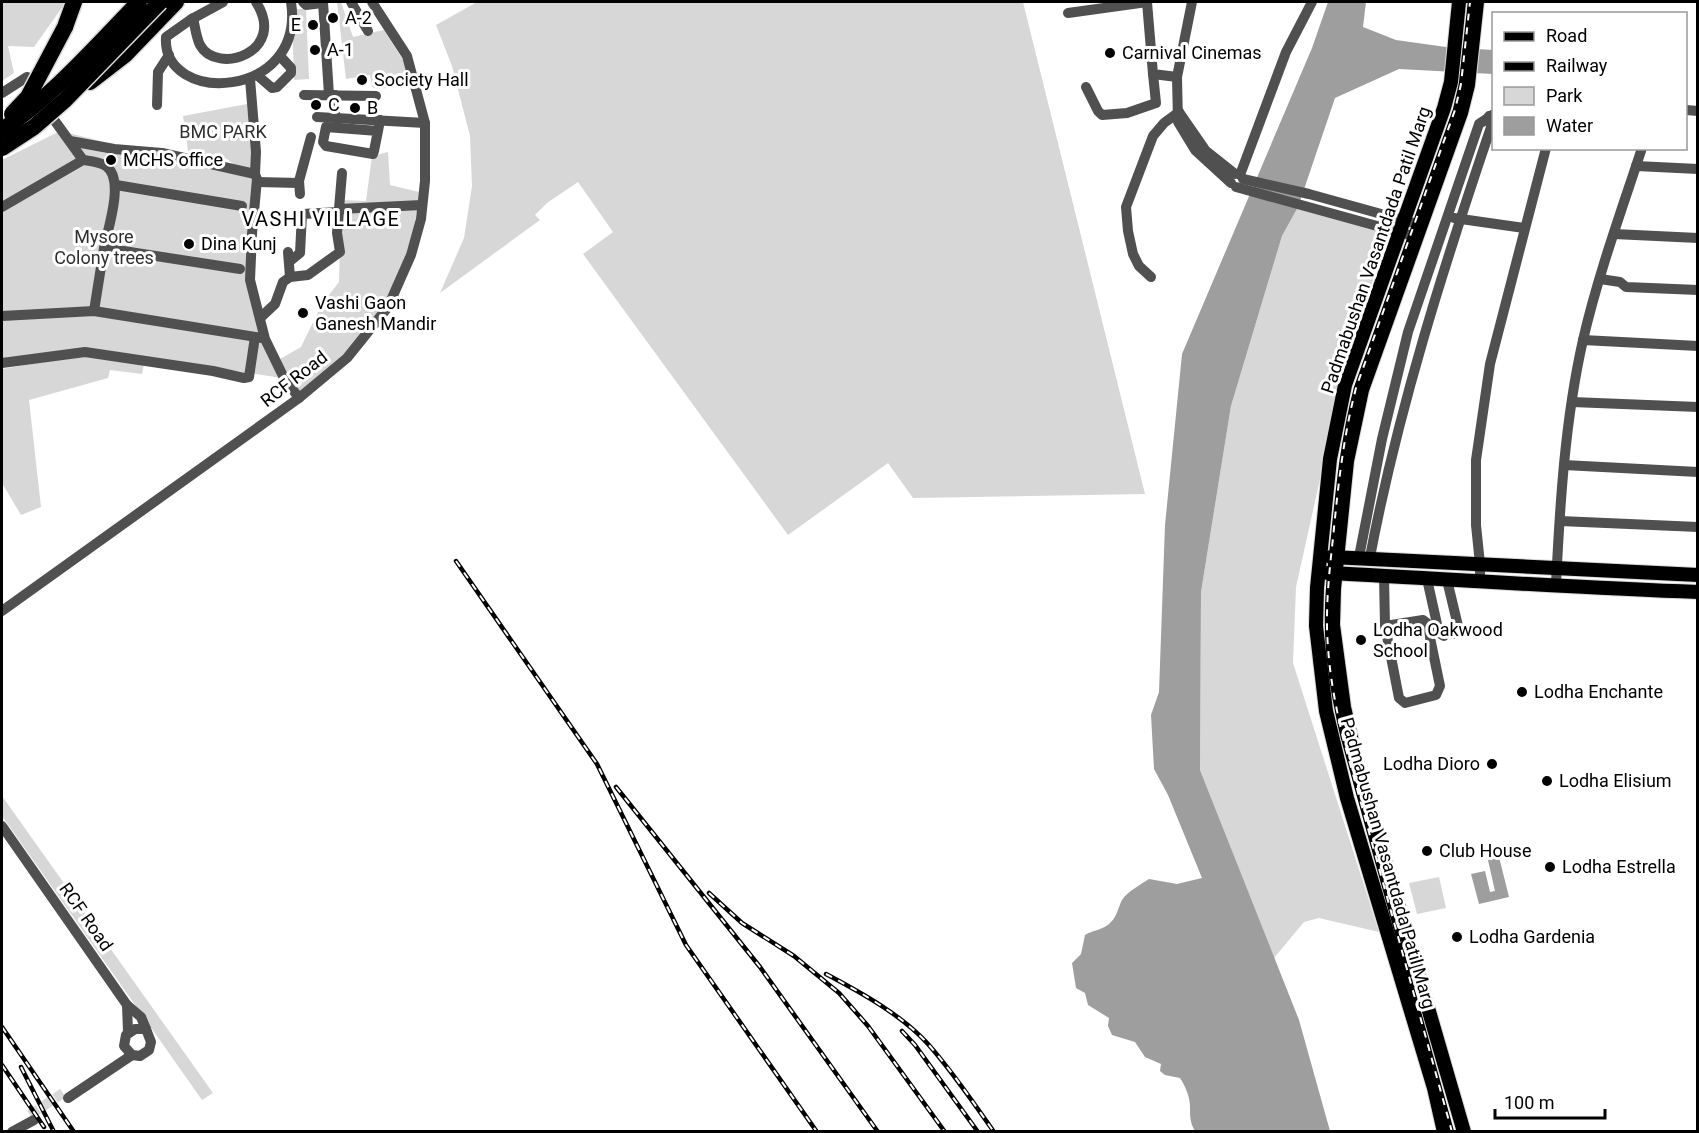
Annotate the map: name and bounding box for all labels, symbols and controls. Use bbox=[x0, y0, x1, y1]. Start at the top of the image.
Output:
place label: A-2 bbox=[345, 7, 372, 28]
marker: A-2 bbox=[326, 11, 340, 25]
legend bbox=[1492, 12, 1687, 150]
place label: E bbox=[291, 14, 301, 35]
marker: E bbox=[306, 18, 320, 32]
text: Road bbox=[1546, 25, 1587, 46]
place label: A-1 bbox=[327, 39, 354, 60]
place label: Carnival Cinemas bbox=[1122, 42, 1262, 63]
marker: A-1 bbox=[308, 43, 322, 57]
marker: Carnival Cinemas bbox=[1103, 46, 1117, 60]
text: Railway bbox=[1546, 55, 1608, 76]
place label: Society Hall bbox=[374, 69, 469, 90]
marker: Society Hall bbox=[355, 73, 369, 87]
text: Park bbox=[1546, 85, 1583, 106]
place label: C bbox=[328, 94, 340, 115]
place label: B bbox=[367, 97, 378, 118]
marker: C bbox=[309, 98, 323, 112]
marker: B bbox=[348, 101, 362, 115]
street label: Padmabushan Vasantdada Patil Marg bbox=[1316, 104, 1435, 396]
text: Water bbox=[1546, 115, 1593, 136]
park label: BMC PARK bbox=[179, 121, 267, 142]
place label: MCHS office bbox=[123, 149, 223, 170]
marker: MCHS office bbox=[104, 153, 118, 167]
district label: VASHI VILLAGE bbox=[242, 207, 400, 231]
park label: Mysore Colony trees bbox=[54, 226, 154, 268]
place label: Dina Kunj bbox=[201, 233, 277, 254]
marker: Dina Kunj bbox=[182, 237, 196, 251]
place label: Vashi Gaon Ganesh Mandir bbox=[315, 292, 436, 334]
marker: Vashi Gaon Ganesh Mandir bbox=[296, 306, 310, 320]
street label: RCF Road bbox=[256, 346, 331, 411]
place label: Lodha Oakwood School bbox=[1373, 619, 1503, 661]
marker: Lodha Oakwood School bbox=[1354, 633, 1368, 647]
place label: Lodha Enchante bbox=[1534, 681, 1663, 702]
marker: Lodha Enchante bbox=[1515, 685, 1529, 699]
street label: Padmabushan Vasantdada Patil Marg bbox=[1337, 715, 1440, 1011]
place label: Lodha Dioro bbox=[1383, 753, 1480, 774]
marker: Lodha Dioro bbox=[1485, 757, 1499, 771]
place label: Lodha Elisium bbox=[1559, 770, 1672, 791]
marker: Lodha Elisium bbox=[1540, 774, 1554, 788]
place label: Club House bbox=[1439, 840, 1531, 861]
marker: Club House bbox=[1420, 844, 1434, 858]
place label: Lodha Estrella bbox=[1562, 856, 1676, 877]
marker: Lodha Estrella bbox=[1543, 860, 1557, 874]
street label: RCF Road bbox=[55, 879, 118, 955]
place label: Lodha Gardenia bbox=[1469, 926, 1595, 947]
marker: Lodha Gardenia bbox=[1450, 930, 1464, 944]
scale bar bbox=[1495, 1082, 1604, 1120]
text: 100 m bbox=[1504, 1092, 1555, 1113]

